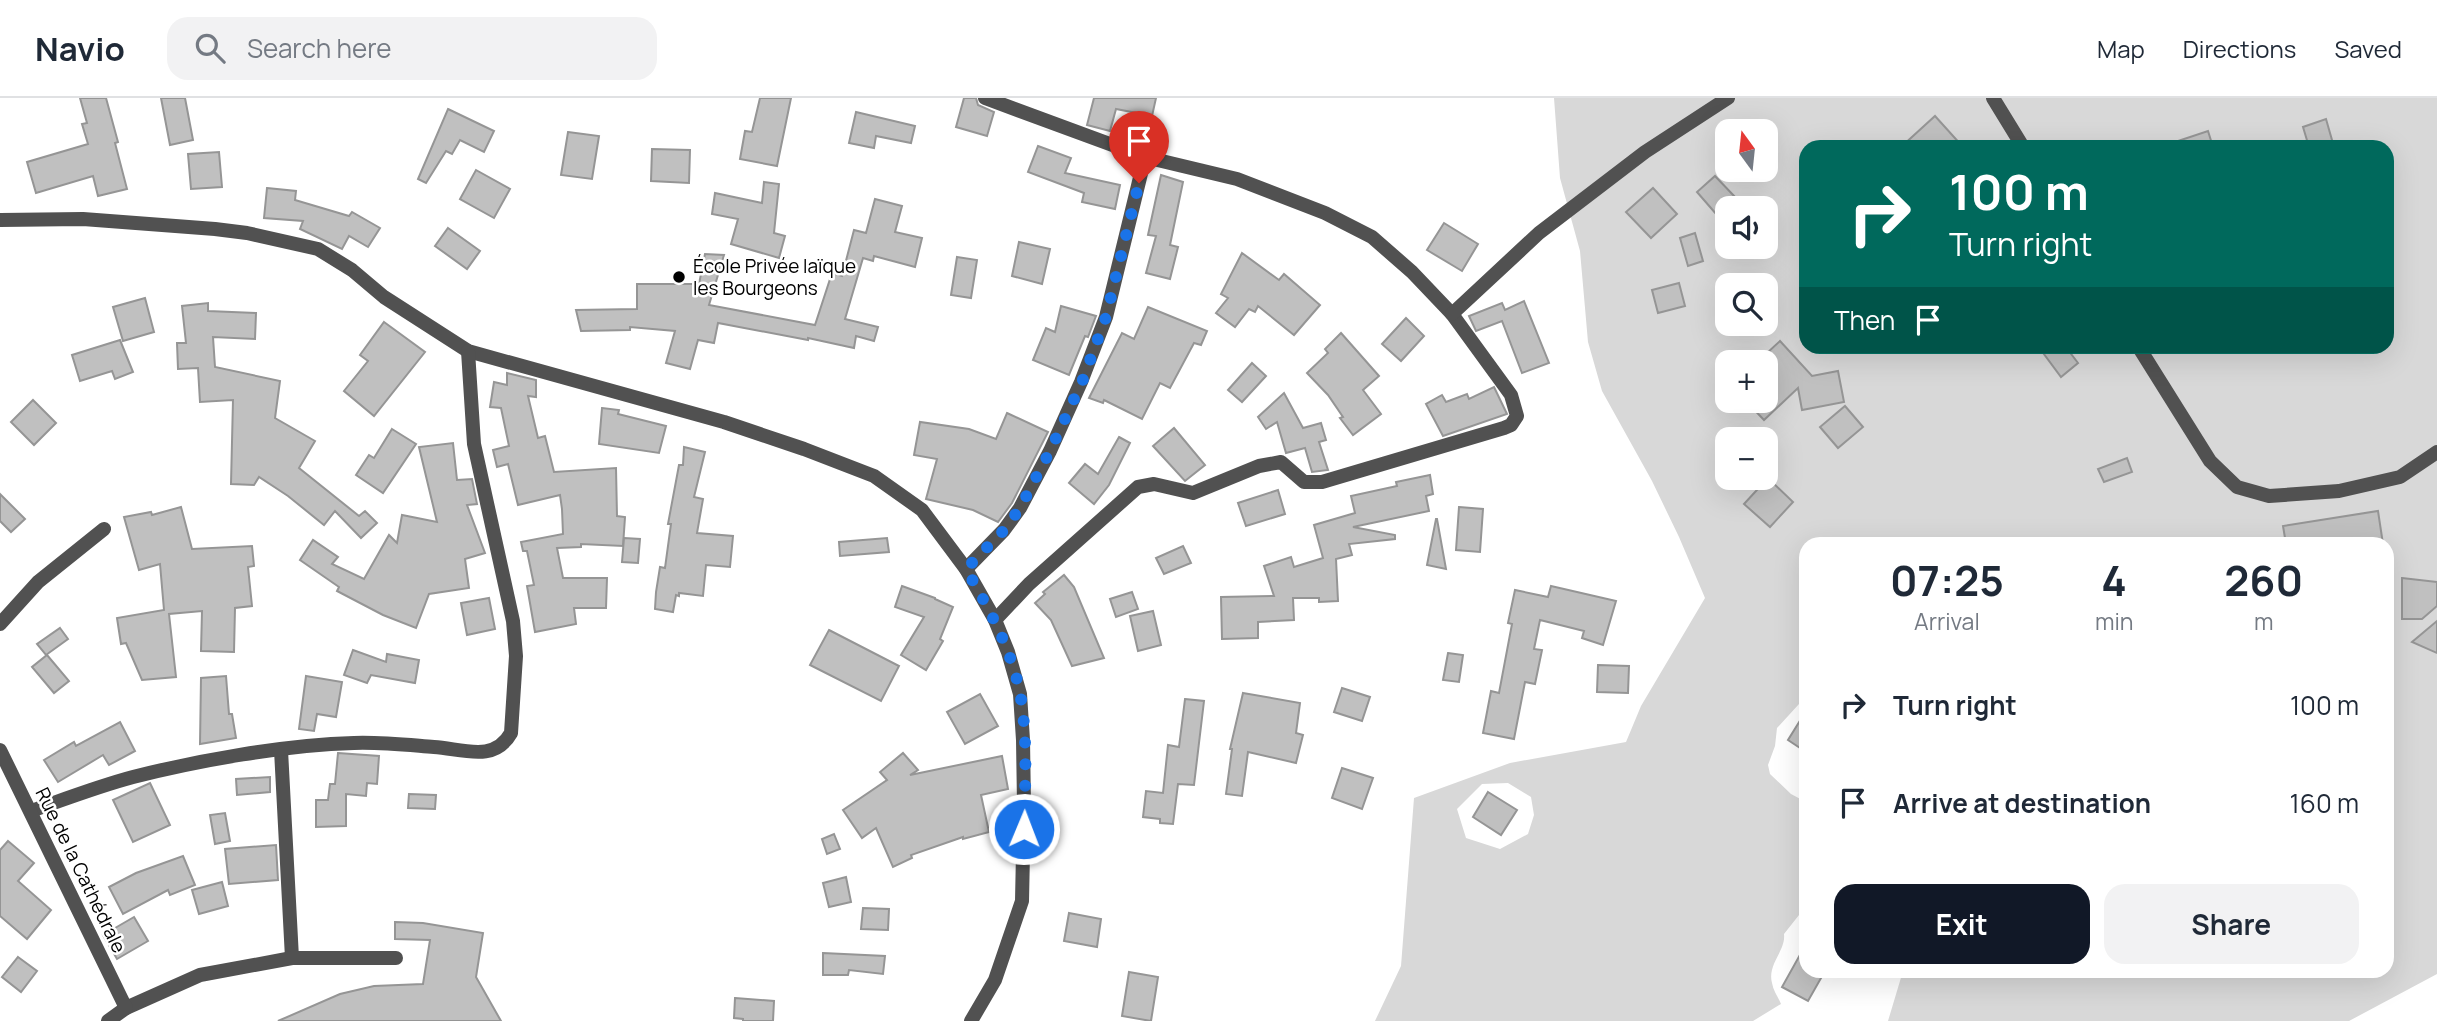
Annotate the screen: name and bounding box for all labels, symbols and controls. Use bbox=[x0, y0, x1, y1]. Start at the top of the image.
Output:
search box bbox=[167, 17, 657, 80]
text: Navio bbox=[35, 26, 125, 71]
icon: search bbox=[191, 29, 229, 67]
text: Search here bbox=[247, 30, 391, 66]
text: Map bbox=[2097, 32, 2145, 65]
text: Directions bbox=[2183, 32, 2296, 65]
text: Saved bbox=[2334, 32, 2402, 65]
pin bbox=[1109, 111, 1169, 183]
north arrow bbox=[1715, 119, 1778, 182]
map controls bbox=[1715, 119, 1778, 490]
icon: arrive bbox=[1120, 122, 1158, 160]
text: 100 m bbox=[1949, 158, 2089, 225]
icon: right bbox=[1834, 168, 1925, 259]
button: sound bbox=[1715, 196, 1778, 259]
text: Turn right bbox=[1949, 222, 2092, 266]
place label: École Privée laïque les Bourgeons bbox=[693, 253, 856, 301]
marker: École Privée laïque les Bourgeons bbox=[671, 269, 687, 285]
button: search bbox=[1715, 273, 1778, 336]
icon: arrive bbox=[1909, 301, 1947, 339]
text: Then bbox=[1834, 302, 1895, 338]
button: + bbox=[1715, 350, 1778, 413]
button: − bbox=[1715, 427, 1778, 490]
text: 07:25 bbox=[1890, 551, 2004, 609]
text: 4 bbox=[2101, 551, 2127, 609]
text: 260 bbox=[2224, 551, 2303, 609]
text: Arrival bbox=[1914, 605, 1980, 637]
text: min bbox=[2095, 605, 2133, 637]
text: m bbox=[2254, 605, 2273, 637]
icon: right bbox=[1834, 686, 1872, 724]
text: Turn right bbox=[1893, 687, 2017, 723]
text: 100 m bbox=[2290, 687, 2359, 723]
street label: Rue de la Cathédrale bbox=[30, 783, 132, 957]
icon: arrive bbox=[1834, 784, 1872, 822]
text: Arrive at destination bbox=[1893, 785, 2151, 821]
text: 160 m bbox=[2290, 785, 2359, 821]
position arrow bbox=[987, 792, 1061, 866]
button: Exit bbox=[1834, 884, 2090, 964]
button: Share bbox=[2104, 884, 2359, 964]

